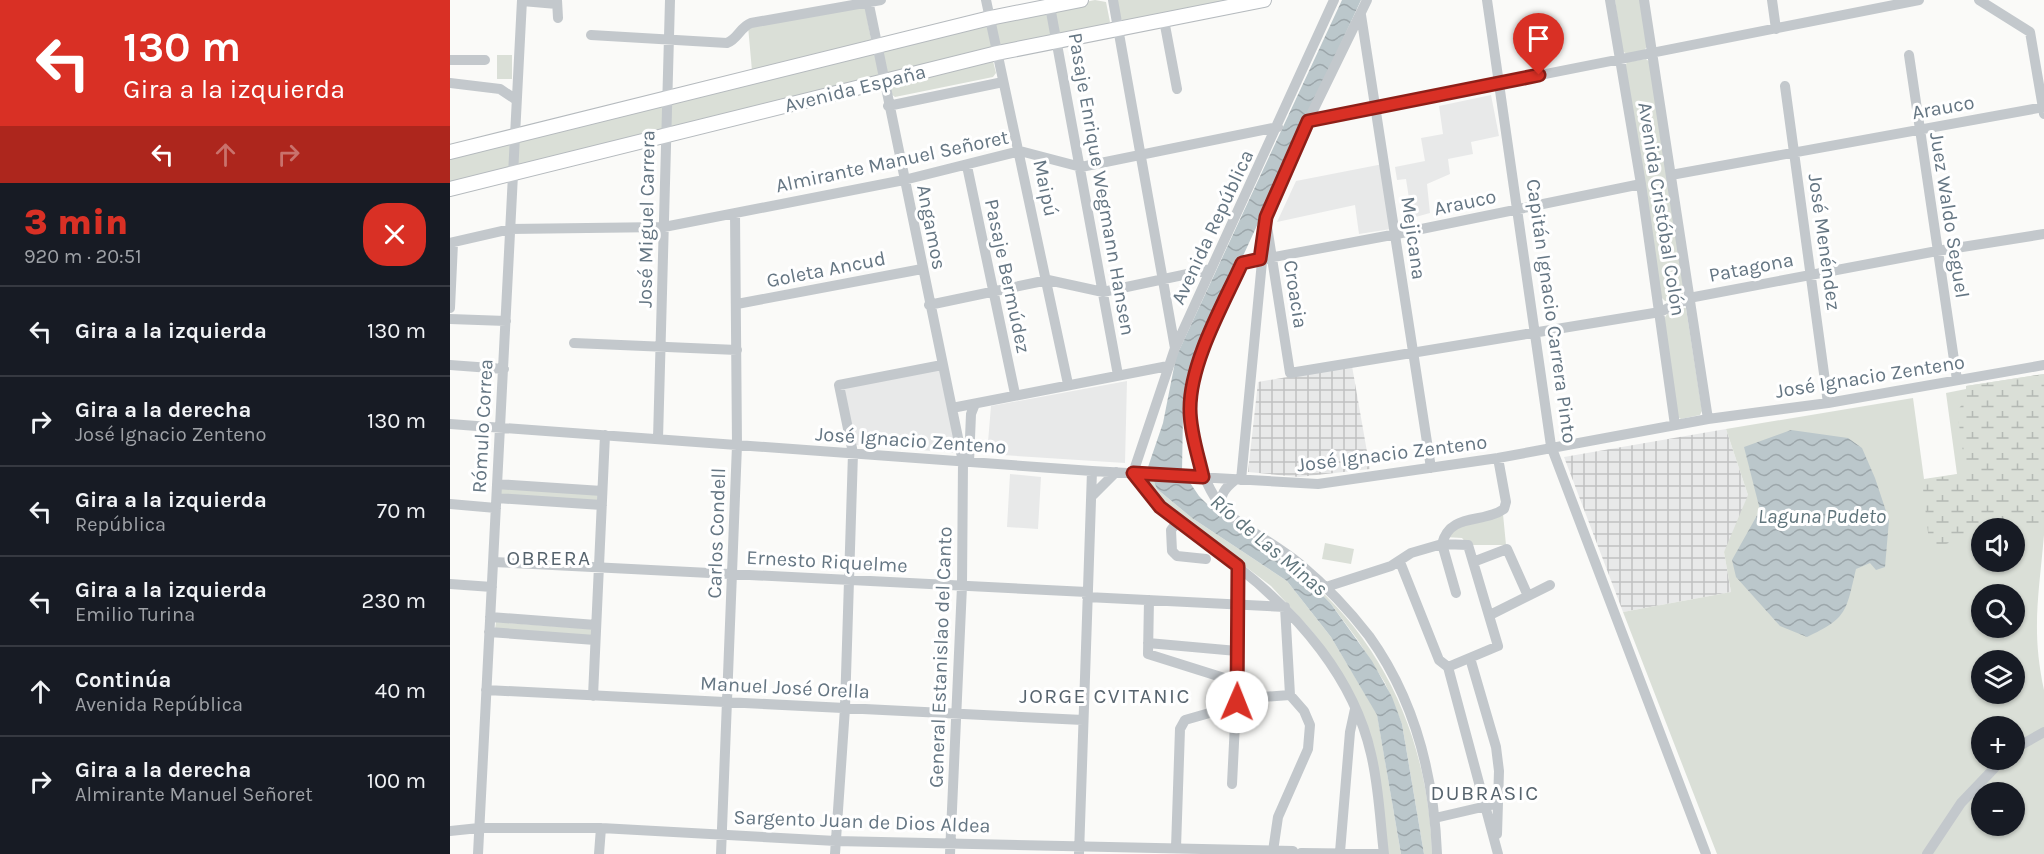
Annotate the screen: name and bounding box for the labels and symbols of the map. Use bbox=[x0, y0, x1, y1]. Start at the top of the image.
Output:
pin bbox=[1513, 13, 1564, 75]
street label: Pasaje Enrique Wegmann Hansen bbox=[1064, 31, 1139, 337]
street label: Avenida España bbox=[782, 60, 928, 117]
street label: Arauco bbox=[1910, 91, 1976, 124]
street label: Avenida Cristóbal Colón bbox=[1633, 100, 1690, 318]
street label: Almirante Manuel Señoret bbox=[773, 125, 1011, 197]
street label: José Miguel Carrera bbox=[633, 130, 660, 308]
street label: Juez Waldo Seguel bbox=[1925, 130, 1974, 300]
street label: Avenida República bbox=[1167, 146, 1258, 308]
street label: Maipú bbox=[1028, 157, 1063, 219]
street label: José Menéndez bbox=[1804, 172, 1845, 312]
street label: Capitán Ignacio Carrera Pinto bbox=[1522, 177, 1581, 445]
street label: Angamos bbox=[912, 183, 951, 272]
street label: Arauco bbox=[1432, 185, 1498, 220]
street label: Mejicana bbox=[1396, 195, 1431, 281]
street label: Pasaje Bermúdez bbox=[980, 197, 1035, 355]
street label: Goleta Ancud bbox=[765, 247, 888, 292]
street label: Patagona bbox=[1707, 248, 1795, 287]
street label: Croacia bbox=[1279, 258, 1312, 330]
street label: José Ignacio Zenteno bbox=[1774, 350, 1966, 403]
street label: Rómulo Correa bbox=[468, 358, 497, 494]
street label: José Ignacio Zenteno bbox=[815, 422, 1007, 459]
street label: José Ignacio Zenteno bbox=[1296, 430, 1488, 477]
street label: Carlos Condell bbox=[703, 467, 730, 599]
water label: Río de Las Minas bbox=[1206, 489, 1332, 601]
water label: Laguna Pudeto bbox=[1758, 504, 1887, 528]
street label: General Estanislao del Canto bbox=[924, 526, 957, 788]
district label: OBRERA bbox=[506, 546, 592, 570]
street label: Ernesto Riquelme bbox=[746, 546, 908, 577]
position arrow bbox=[1205, 670, 1269, 734]
street label: Manuel José Orella bbox=[700, 672, 870, 703]
district label: JORGE CVITANIC bbox=[1019, 684, 1191, 708]
district label: DUBRASIC bbox=[1431, 781, 1540, 805]
street label: Sargento Juan de Dios Aldea bbox=[733, 806, 991, 837]

